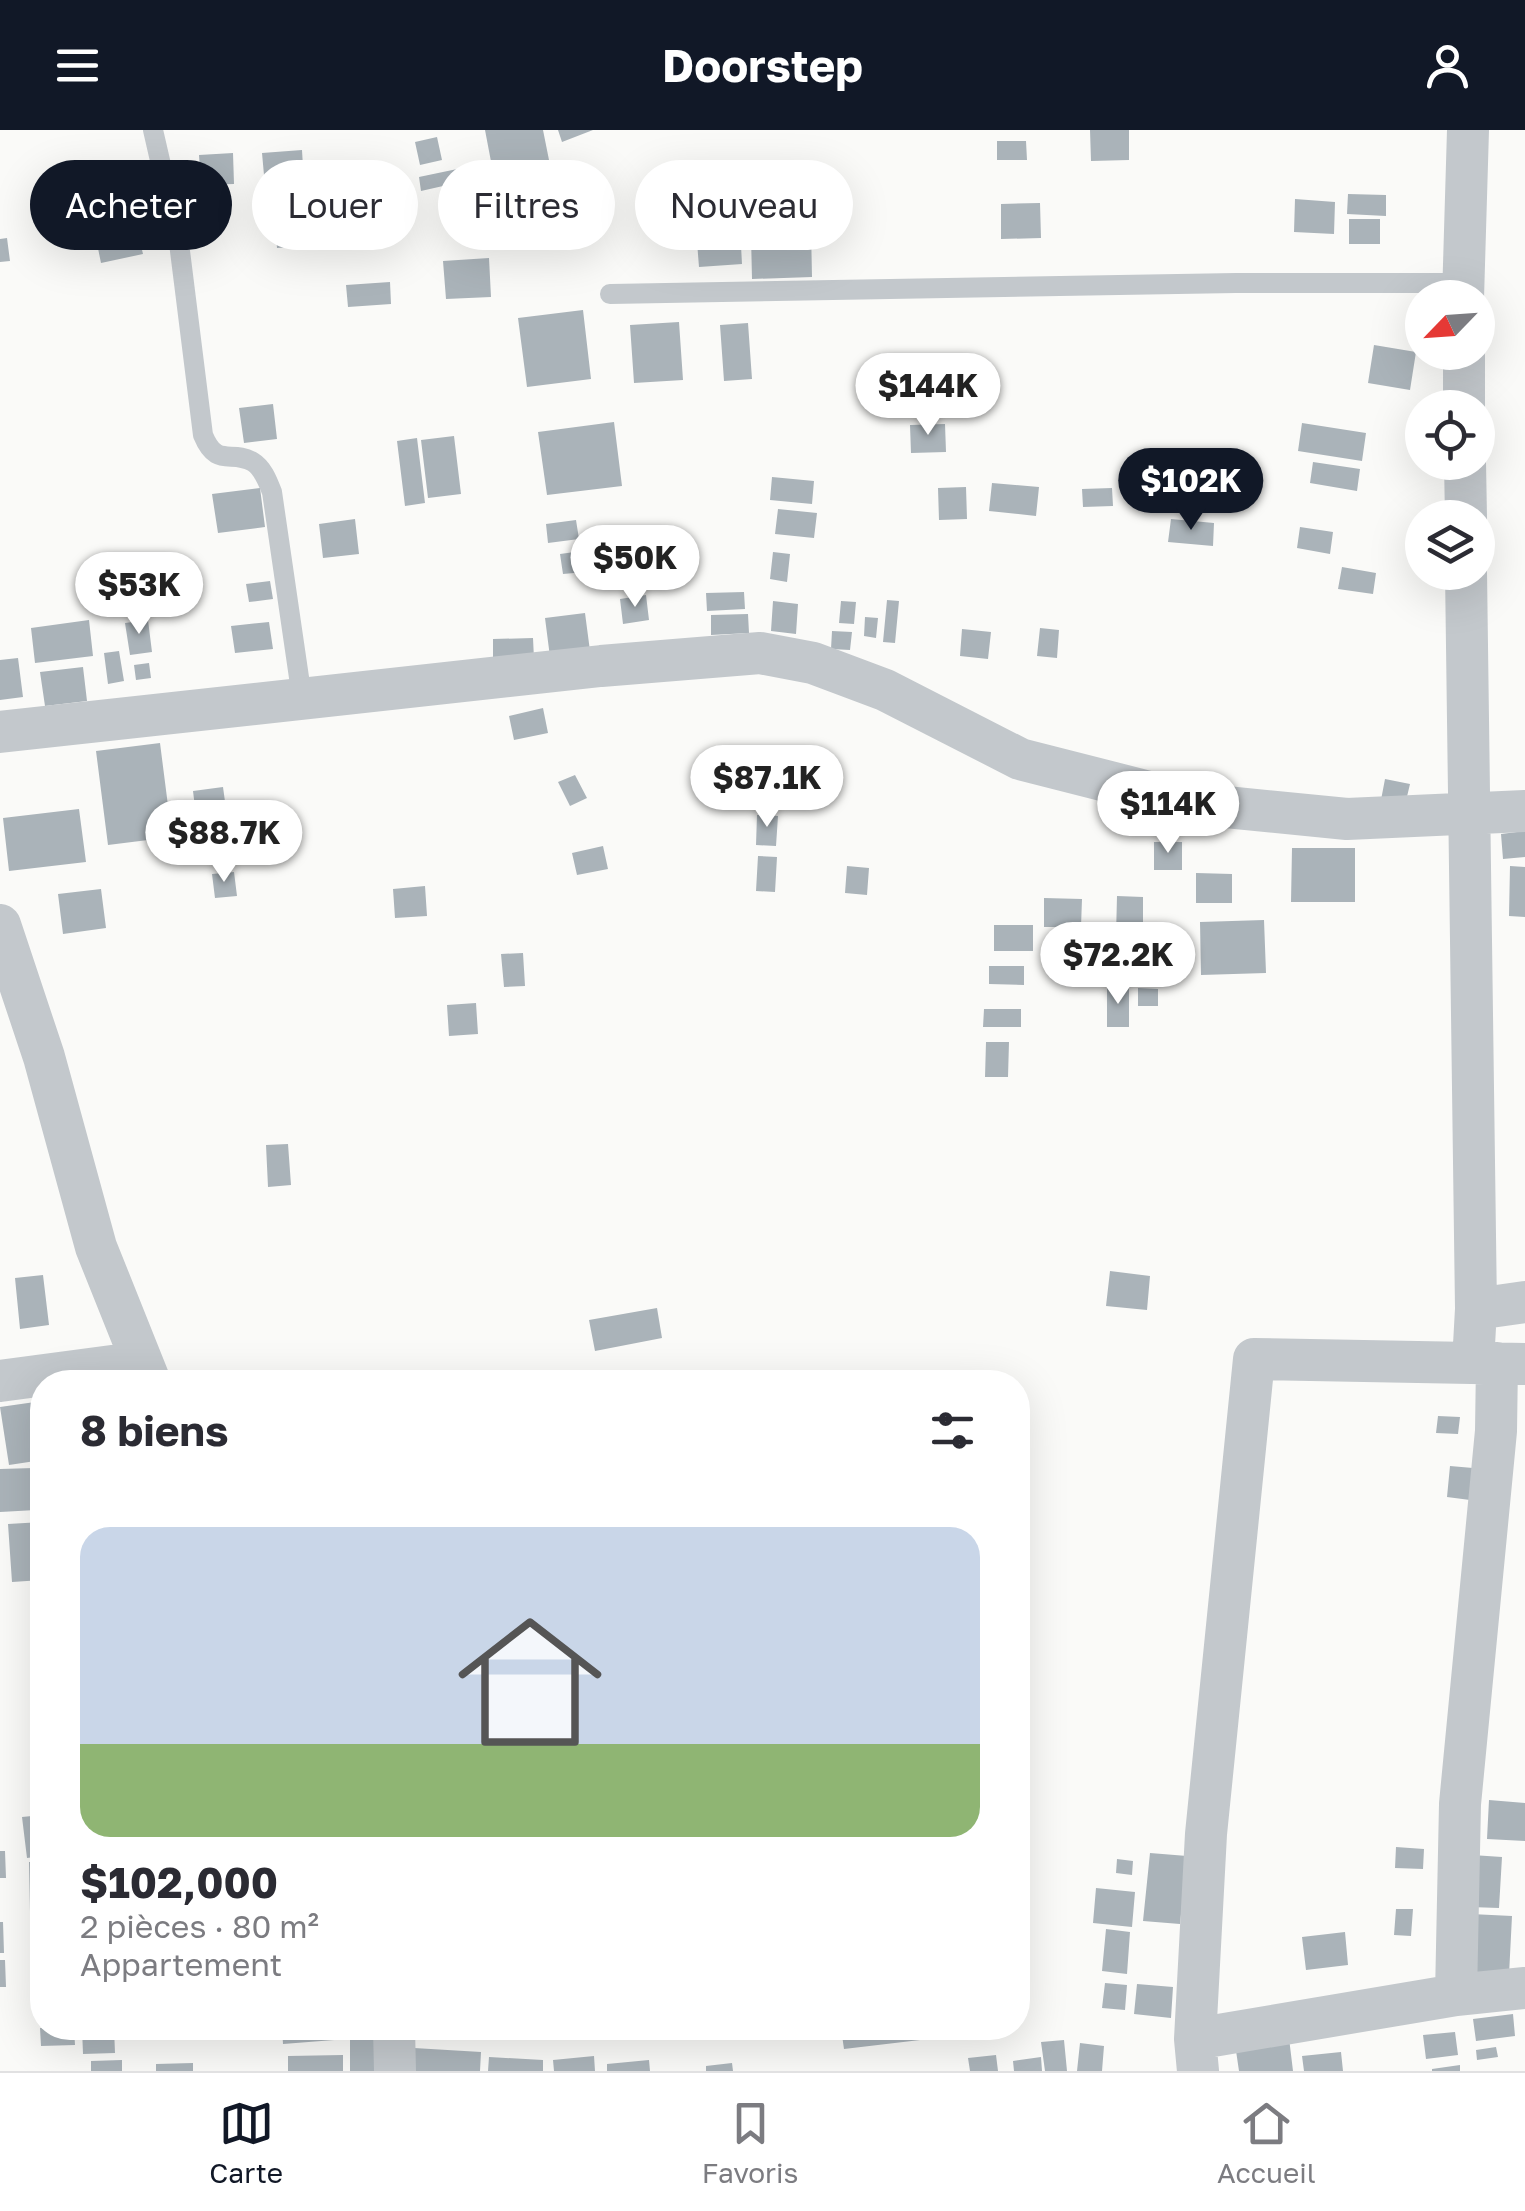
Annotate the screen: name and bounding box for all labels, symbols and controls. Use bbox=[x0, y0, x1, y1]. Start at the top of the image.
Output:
icon: menu bbox=[50, 38, 105, 93]
text: Doorstep bbox=[662, 38, 863, 92]
icon: person bbox=[1420, 38, 1475, 93]
chip: Acheter bbox=[30, 160, 232, 250]
chip: Louer bbox=[252, 160, 418, 250]
chip: Filtres bbox=[438, 160, 615, 250]
chip: Nouveau bbox=[635, 160, 853, 250]
north arrow bbox=[1405, 280, 1495, 370]
map controls bbox=[1405, 280, 1495, 590]
pin: $144K bbox=[858, 353, 998, 438]
text: $144K bbox=[877, 366, 979, 404]
button: locate bbox=[1405, 390, 1495, 480]
pin: $102K bbox=[1121, 448, 1261, 533]
text: $102K bbox=[1140, 461, 1242, 499]
button: layers bbox=[1405, 500, 1495, 590]
pin: $50K bbox=[576, 525, 694, 610]
text: $50K bbox=[593, 538, 677, 576]
pin: $53K bbox=[80, 552, 198, 637]
text: $53K bbox=[97, 565, 181, 603]
pin: $87.1K bbox=[686, 745, 848, 830]
text: $87.1K bbox=[712, 758, 822, 796]
pin: $114K bbox=[1098, 771, 1238, 856]
text: $114K bbox=[1119, 784, 1217, 822]
pin: $88.7K bbox=[143, 800, 305, 885]
text: $88.7K bbox=[167, 813, 281, 851]
pin: $72.2K bbox=[1037, 922, 1199, 1007]
text: $72.2K bbox=[1062, 935, 1174, 973]
icon: filters bbox=[925, 1403, 980, 1458]
text: 8 biens bbox=[80, 1405, 228, 1455]
icon: home bbox=[440, 1592, 620, 1772]
text: $102,000 bbox=[80, 1857, 278, 1907]
text: 2 pièces · 80 m² bbox=[80, 1907, 319, 1945]
text: Appartement bbox=[80, 1945, 282, 1983]
tab: Carte bbox=[209, 2096, 283, 2189]
tab: Favoris bbox=[702, 2096, 798, 2189]
tab: Accueil bbox=[1217, 2096, 1316, 2189]

